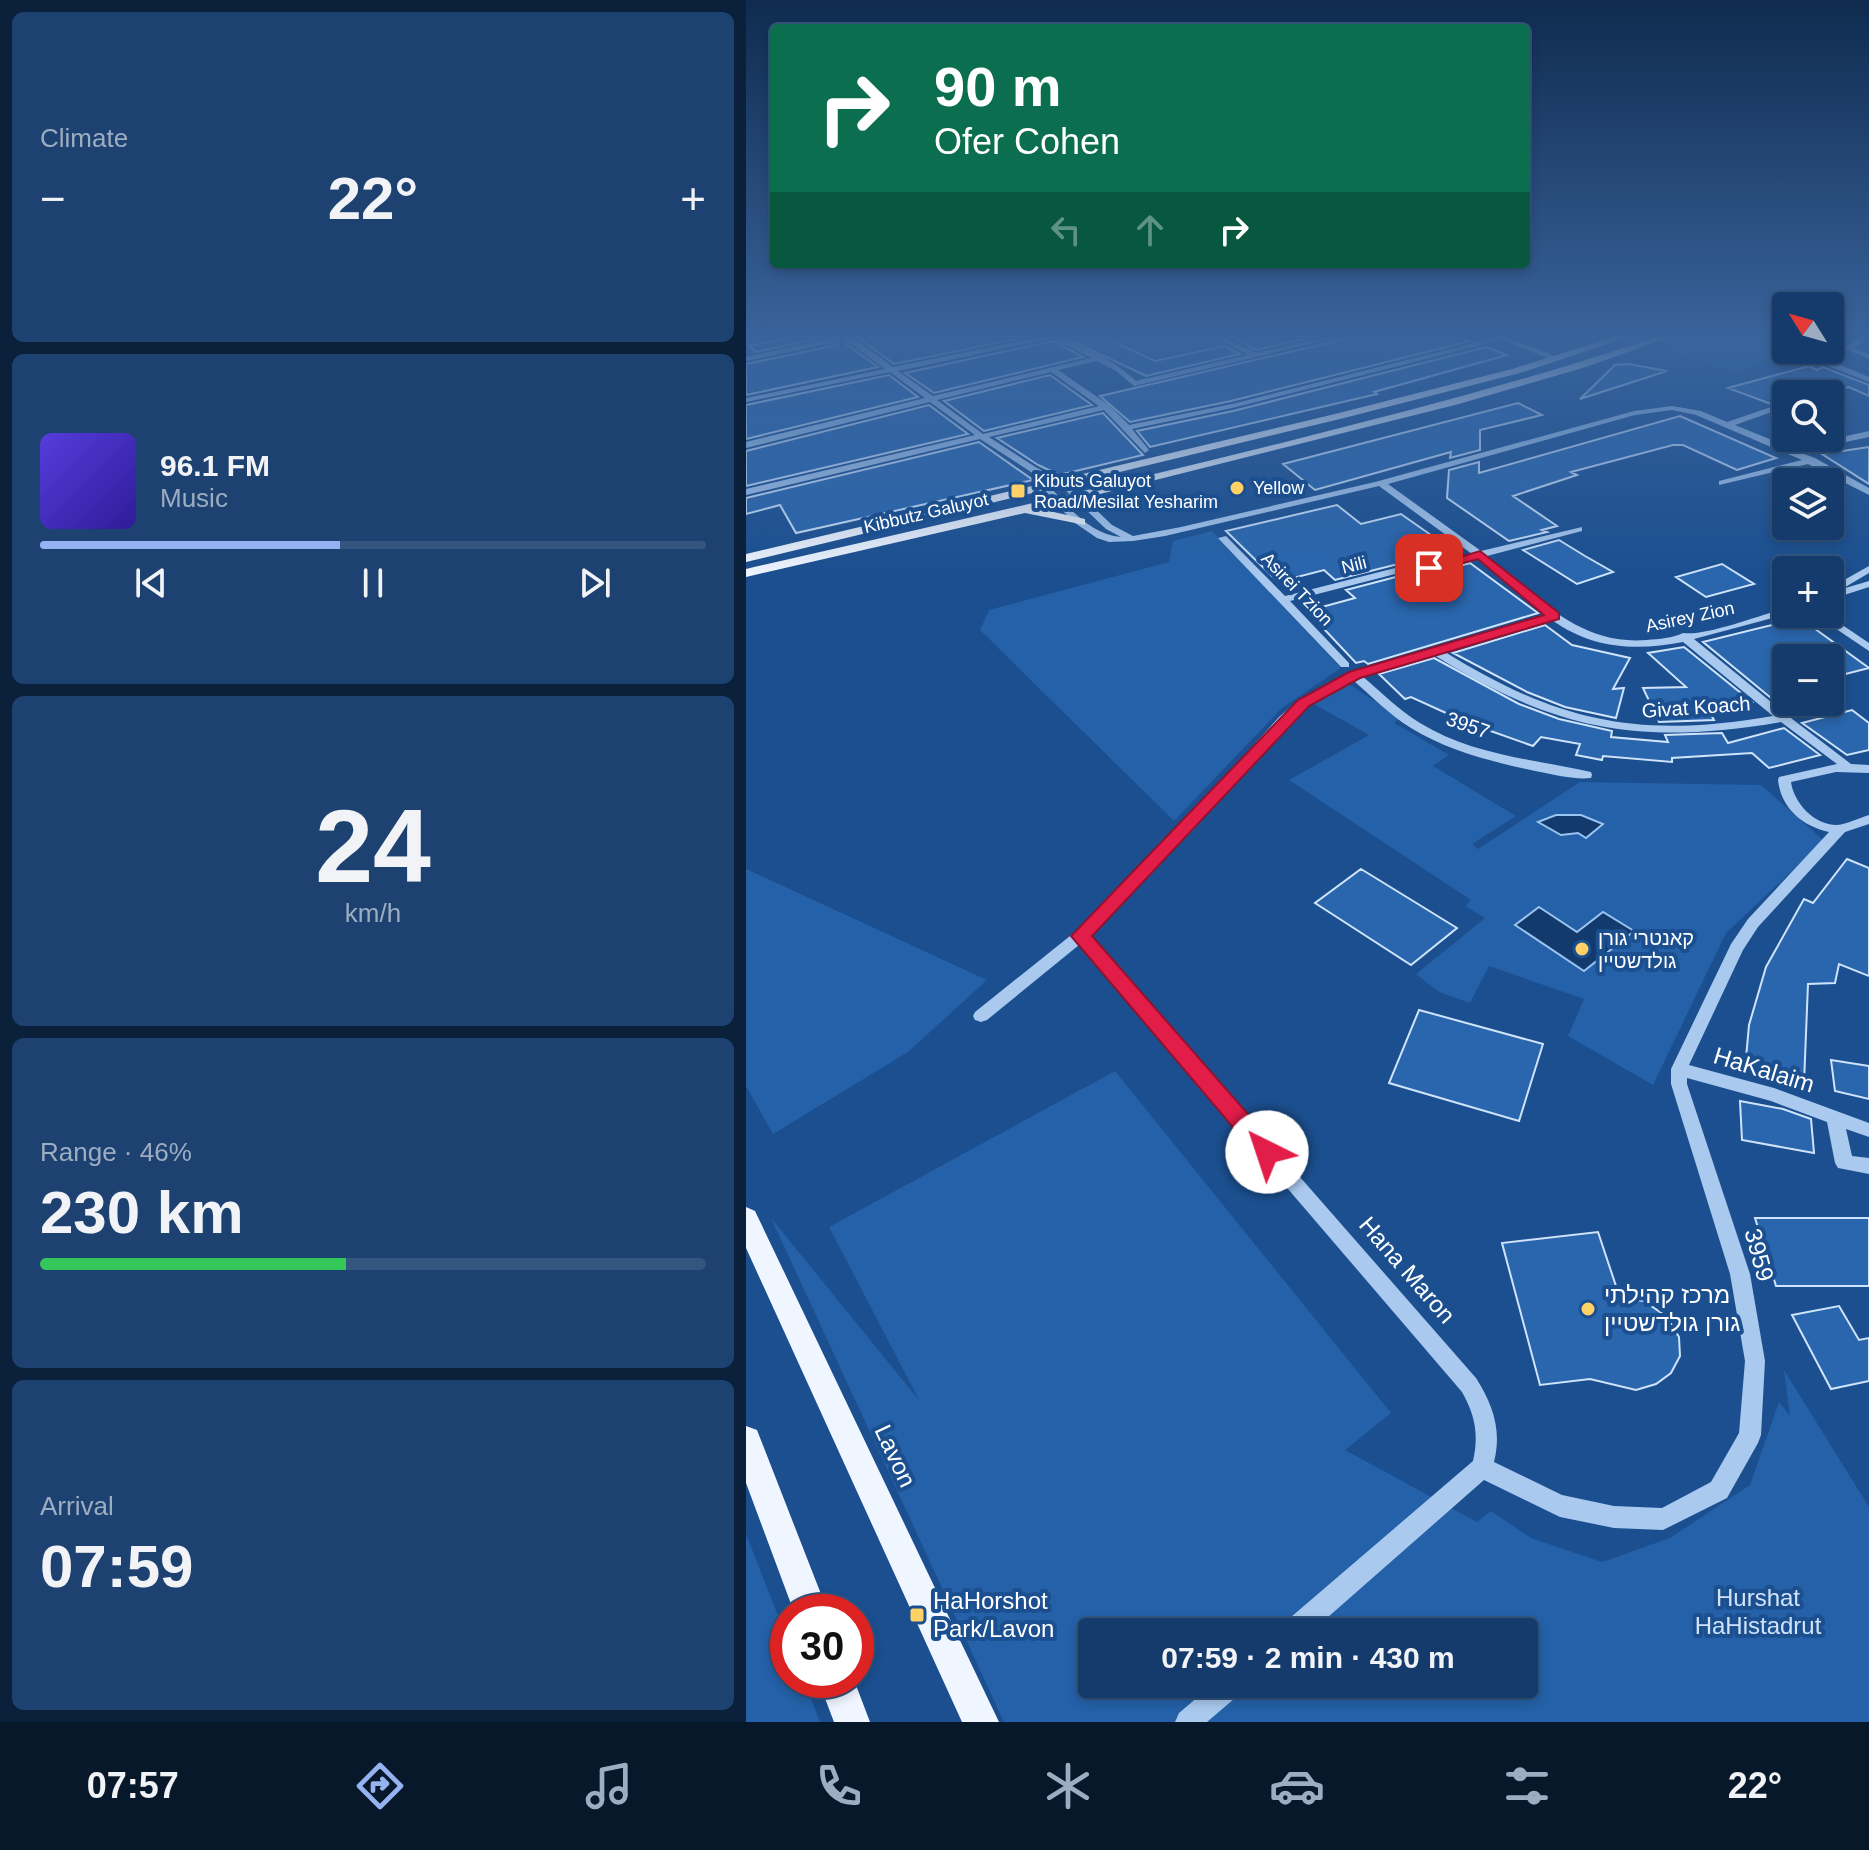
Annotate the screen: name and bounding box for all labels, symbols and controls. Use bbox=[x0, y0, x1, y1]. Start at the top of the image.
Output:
text: 90 m bbox=[934, 55, 1062, 118]
icon: right bbox=[802, 56, 906, 160]
text: Ofer Cohen bbox=[934, 121, 1120, 162]
text: Climate bbox=[40, 123, 128, 153]
text: 22° bbox=[328, 165, 418, 232]
text: − bbox=[40, 174, 66, 223]
text: + bbox=[680, 174, 706, 223]
icon: left bbox=[1044, 208, 1088, 252]
icon: ahead bbox=[1128, 208, 1172, 252]
icon: right bbox=[1212, 208, 1256, 252]
north arrow bbox=[1772, 292, 1844, 364]
map controls bbox=[1772, 292, 1844, 716]
button: search bbox=[1772, 380, 1844, 452]
text: 96.1 FM bbox=[160, 449, 270, 482]
button: layers bbox=[1772, 468, 1844, 540]
place label: Kibuts Galuyot Road/Mesilat Yesharim bbox=[1034, 471, 1218, 512]
place label: Yellow bbox=[1253, 478, 1305, 498]
marker: Yellow bbox=[1228, 479, 1246, 497]
marker: Kibuts Galuyot Road/Mesilat Yesharim bbox=[1009, 482, 1027, 500]
text: Music bbox=[160, 483, 228, 513]
street label: Kibbutz Galuyot bbox=[862, 489, 990, 537]
pin bbox=[1395, 534, 1463, 602]
icon: arrive bbox=[1407, 546, 1451, 590]
street label: Asirei Tzion bbox=[1257, 548, 1337, 630]
street label: Nili bbox=[1339, 552, 1369, 578]
button: + bbox=[1772, 556, 1844, 628]
icon: previous bbox=[129, 561, 173, 605]
icon: pause bbox=[351, 561, 395, 605]
icon: next bbox=[573, 561, 617, 605]
street label: Asirey Zion bbox=[1644, 598, 1736, 636]
button: − bbox=[1772, 644, 1844, 716]
street label: Givat Koach bbox=[1641, 692, 1751, 722]
street label: 3957 bbox=[1443, 707, 1493, 743]
text: 24 bbox=[315, 788, 431, 904]
text: km/h bbox=[345, 898, 401, 928]
place label: קאנטרי גורן גולדשטיין bbox=[1598, 927, 1694, 972]
marker: קאנטרי גורן גולדשטיין bbox=[1573, 940, 1591, 958]
street label: HaKalaim bbox=[1710, 1041, 1818, 1098]
position arrow bbox=[1225, 1110, 1309, 1194]
text: Range · 46% bbox=[40, 1137, 192, 1167]
text: 230 km bbox=[40, 1179, 244, 1246]
street label: Hana Maron bbox=[1354, 1211, 1461, 1328]
street label: 3959 bbox=[1740, 1226, 1779, 1284]
place label: מרכז קהילתי גורן גולדשטיין bbox=[1604, 1281, 1740, 1336]
marker: מרכז קהילתי גורן גולדשטיין bbox=[1579, 1300, 1597, 1318]
street label: Lavon bbox=[869, 1420, 922, 1491]
text: Arrival bbox=[40, 1491, 114, 1521]
text: 07:59 bbox=[40, 1533, 193, 1600]
park label: Hurshat HaHistadrut bbox=[1695, 1584, 1822, 1639]
place label: HaHorshot Park/Lavon bbox=[933, 1587, 1054, 1642]
speed limit sign: 30 bbox=[770, 1594, 874, 1698]
marker: HaHorshot Park/Lavon bbox=[908, 1606, 926, 1624]
text: 07:59 · 2 min · 430 m bbox=[1161, 1641, 1455, 1674]
icon: directions bbox=[352, 1758, 408, 1814]
icon: music bbox=[581, 1758, 637, 1814]
icon: phone bbox=[811, 1758, 867, 1814]
icon: climate bbox=[1040, 1758, 1096, 1814]
icon: car bbox=[1269, 1758, 1325, 1814]
icon: filters bbox=[1499, 1758, 1555, 1814]
text: 07:57 bbox=[87, 1765, 179, 1806]
text: 22° bbox=[1728, 1765, 1782, 1806]

